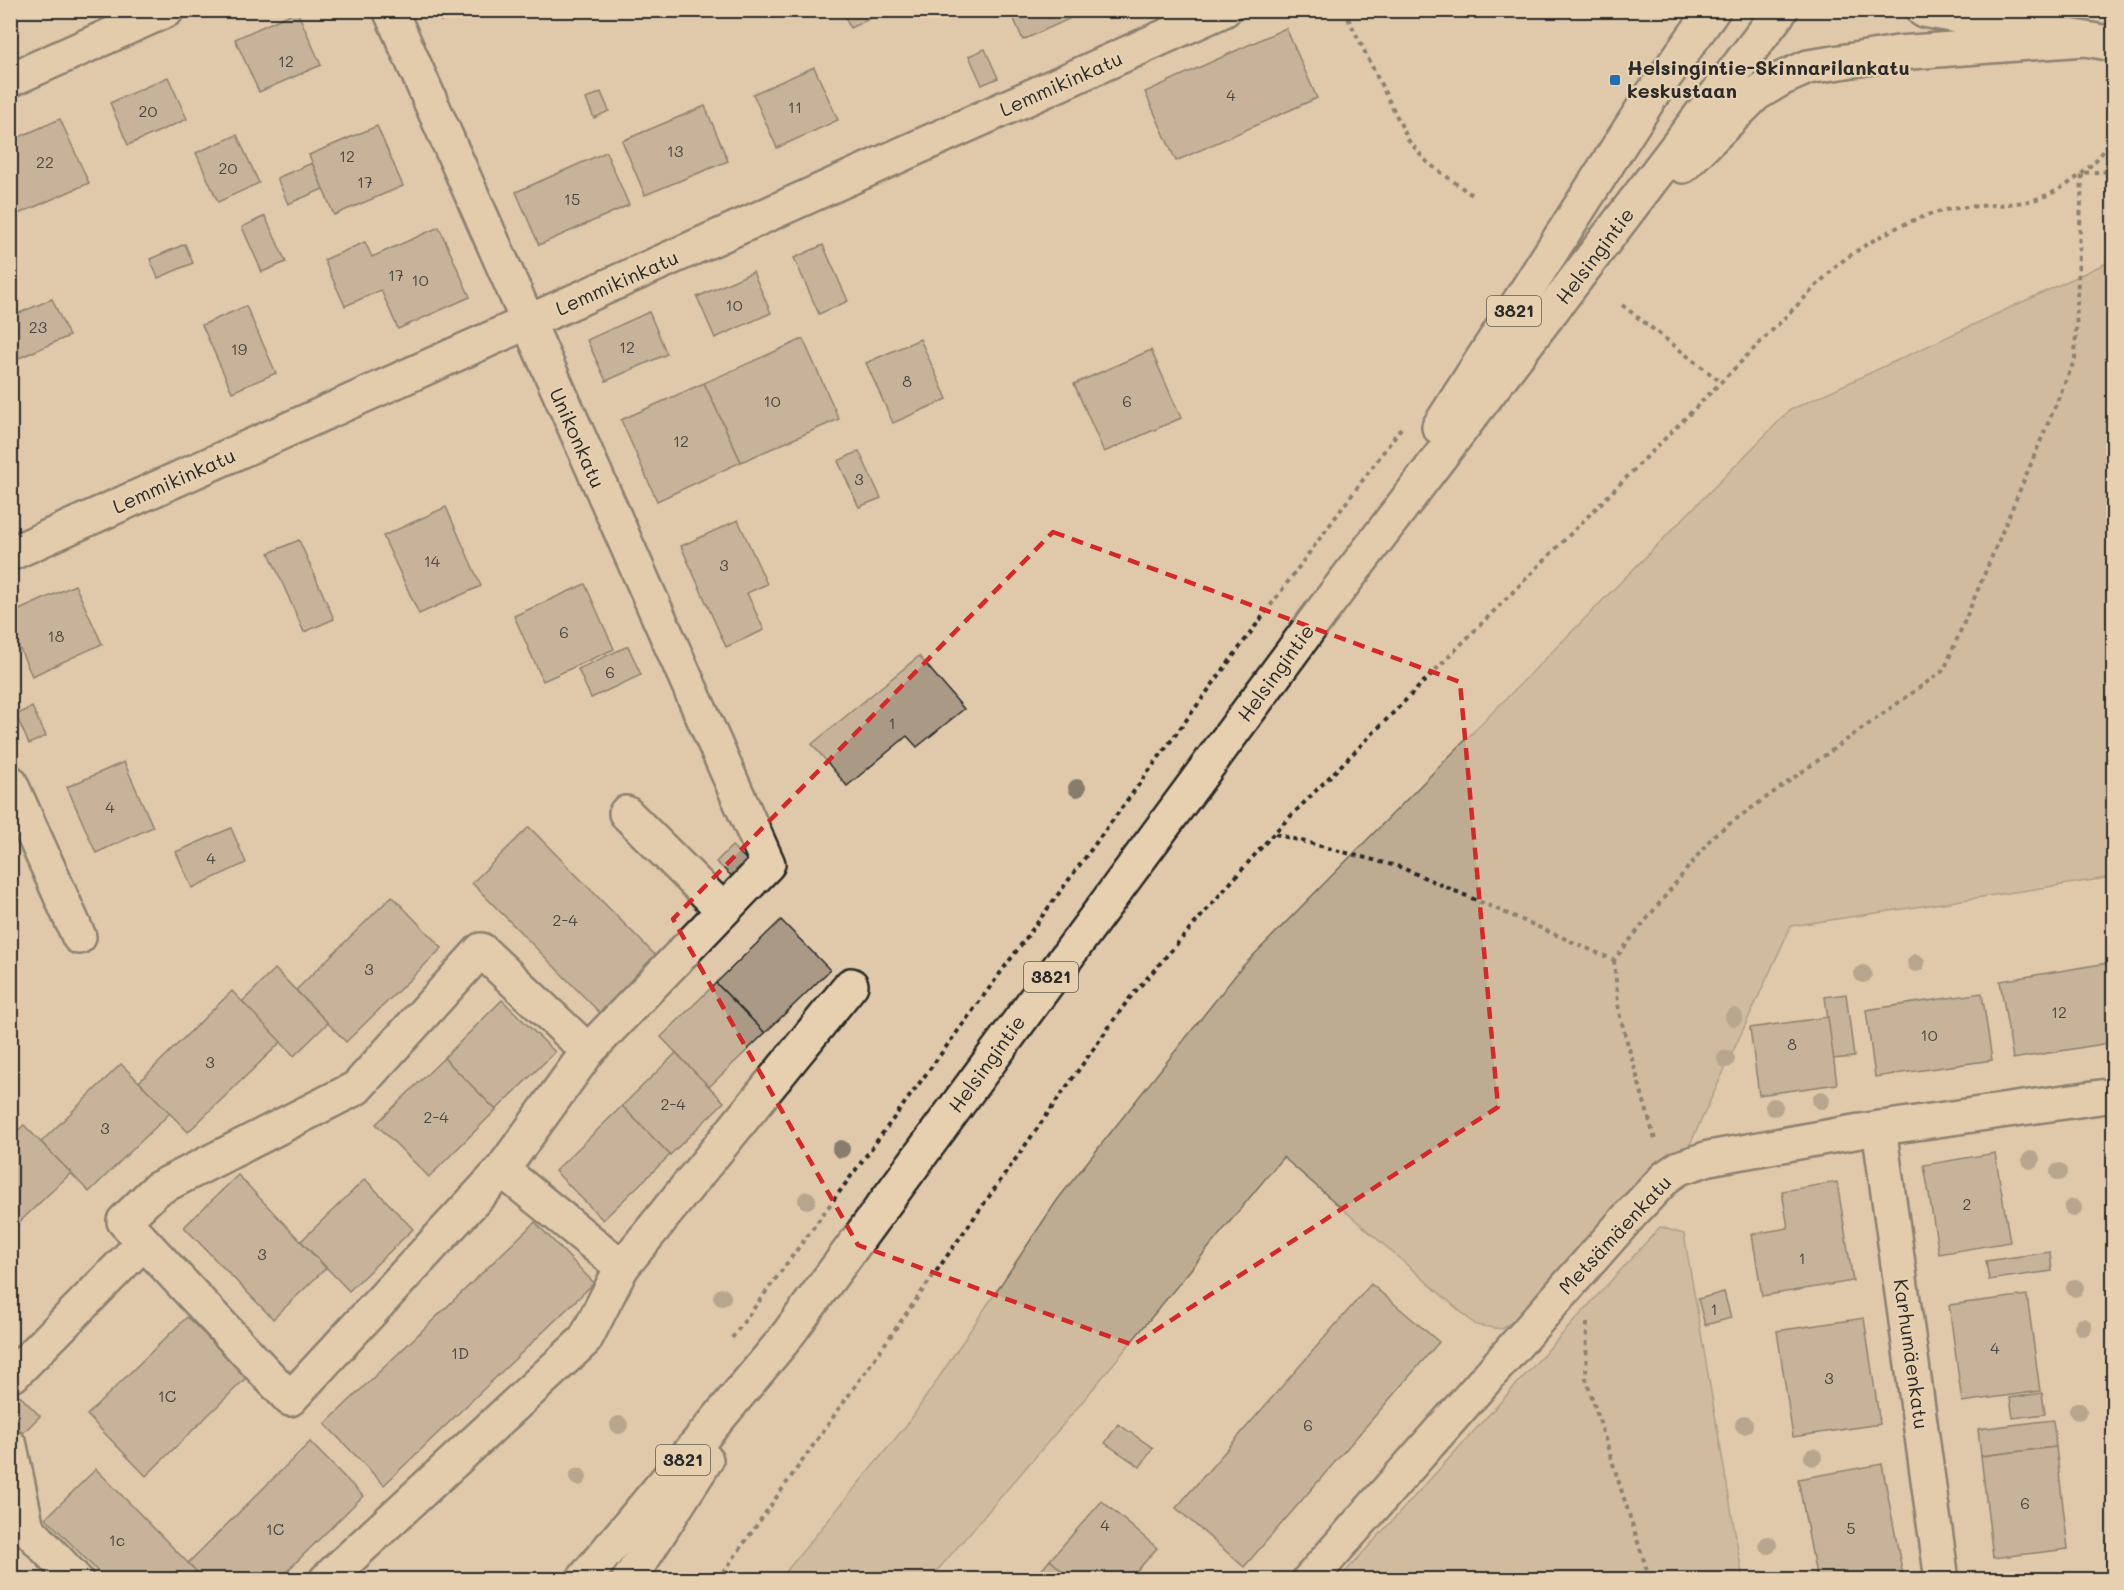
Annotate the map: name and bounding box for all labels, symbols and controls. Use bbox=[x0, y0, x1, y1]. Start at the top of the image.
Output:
street label: Lemmikinkatu bbox=[995, 44, 1126, 122]
house number: 12 bbox=[278, 50, 294, 71]
place label: Helsingintie-Skinnarilankatu keskustaan bbox=[1627, 54, 1910, 103]
marker: Helsingintie-Skinnarilankatu keskustaan bbox=[1608, 73, 1622, 87]
house number: 4 bbox=[1226, 84, 1236, 105]
house number: 11 bbox=[788, 96, 802, 117]
house number: 20 bbox=[139, 100, 158, 121]
house number: 13 bbox=[667, 140, 683, 161]
house number: 12 bbox=[339, 145, 355, 166]
house number: 22 bbox=[36, 151, 54, 172]
house number: 20 bbox=[219, 157, 238, 178]
house number: 17 bbox=[357, 171, 373, 192]
house number: 15 bbox=[564, 188, 580, 209]
street label: Helsingintie bbox=[1549, 202, 1639, 309]
street label: Lemmikinkatu bbox=[551, 243, 682, 321]
house number: 17 bbox=[388, 264, 404, 285]
house number: 10 bbox=[411, 269, 429, 290]
house number: 10 bbox=[725, 294, 743, 315]
road number: 3821 bbox=[1487, 296, 1541, 326]
house number: 23 bbox=[29, 316, 47, 337]
house number: 12 bbox=[619, 336, 635, 357]
house number: 19 bbox=[231, 338, 247, 359]
house number: 8 bbox=[902, 370, 912, 391]
street label: Unikonkatu bbox=[544, 383, 612, 492]
house number: 10 bbox=[763, 390, 781, 411]
house number: 6 bbox=[1122, 390, 1132, 411]
house number: 12 bbox=[673, 430, 689, 451]
street label: Lemmikinkatu bbox=[108, 441, 239, 519]
house number: 3 bbox=[854, 468, 864, 489]
house number: 14 bbox=[424, 550, 441, 571]
house number: 3 bbox=[719, 554, 729, 575]
street label: Helsingintie bbox=[1231, 618, 1319, 726]
house number: 6 bbox=[559, 621, 569, 642]
house number: 18 bbox=[48, 625, 65, 646]
house number: 6 bbox=[605, 661, 615, 682]
house number: 1 bbox=[888, 712, 896, 733]
house number: 4 bbox=[105, 796, 115, 817]
house number: 4 bbox=[206, 847, 216, 868]
house number: 2-4 bbox=[552, 909, 578, 930]
house number: 3 bbox=[364, 958, 374, 979]
road number: 3821 bbox=[1024, 962, 1078, 992]
house number: 12 bbox=[2051, 1001, 2067, 1022]
street label: Helsingintie bbox=[942, 1009, 1030, 1117]
house number: 10 bbox=[1920, 1024, 1938, 1045]
house number: 8 bbox=[1787, 1033, 1797, 1054]
house number: 3 bbox=[205, 1051, 215, 1072]
house number: 2-4 bbox=[660, 1093, 686, 1114]
house number: 2-4 bbox=[423, 1106, 449, 1127]
house number: 3 bbox=[100, 1117, 110, 1138]
street label: Metsämäenkatu bbox=[1552, 1169, 1676, 1299]
house number: 2 bbox=[1963, 1193, 1971, 1214]
house number: 3 bbox=[257, 1243, 267, 1264]
house number: 1 bbox=[1798, 1247, 1806, 1268]
street label: Karhumäenkatu bbox=[1889, 1277, 1935, 1431]
house number: 1 bbox=[1710, 1298, 1718, 1319]
house number: 4 bbox=[1990, 1337, 2000, 1358]
house number: 1D bbox=[451, 1342, 469, 1363]
house number: 3 bbox=[1824, 1367, 1834, 1388]
house number: 1C bbox=[158, 1385, 176, 1406]
house number: 6 bbox=[1303, 1414, 1313, 1435]
road number: 3821 bbox=[656, 1445, 710, 1475]
house number: 6 bbox=[2020, 1492, 2030, 1513]
house number: 4 bbox=[1100, 1514, 1110, 1535]
house number: 5 bbox=[1846, 1517, 1856, 1538]
house number: 1C bbox=[266, 1518, 284, 1539]
house number: 1c bbox=[109, 1529, 125, 1550]

